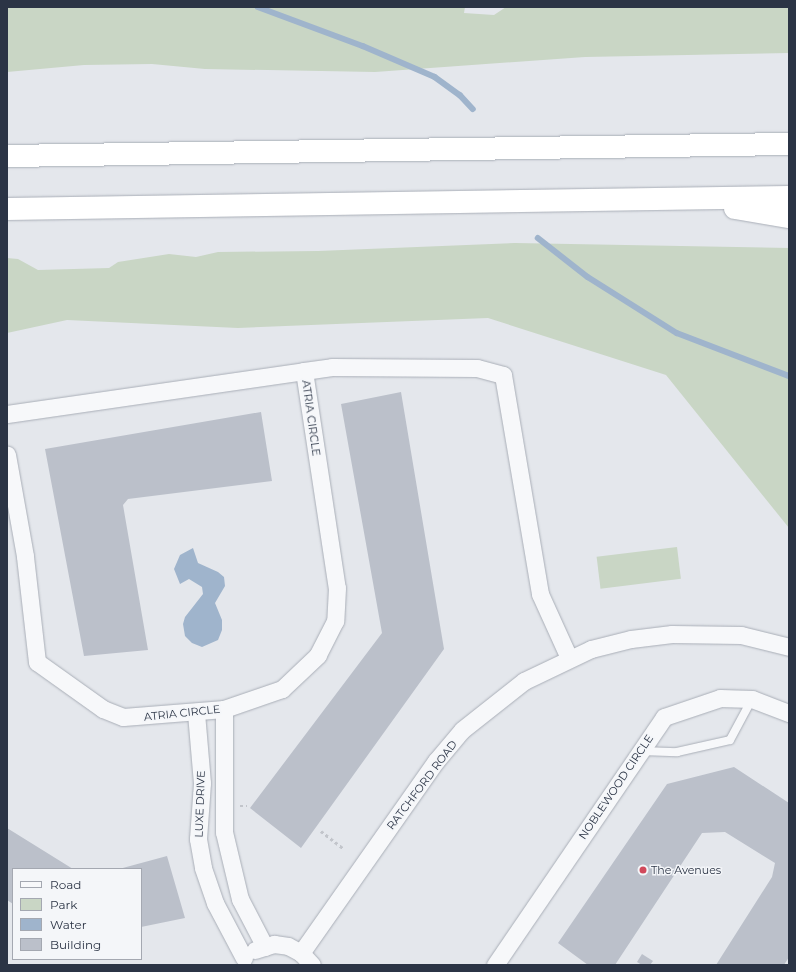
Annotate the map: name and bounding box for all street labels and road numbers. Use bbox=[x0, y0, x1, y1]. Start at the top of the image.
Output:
street label: ATRIA CIRCLE bbox=[299, 379, 323, 457]
street label: ATRIA CIRCLE bbox=[143, 702, 221, 724]
street label: NOBLEWOOD CIRCLE bbox=[576, 732, 656, 842]
street label: RATCHFORD ROAD bbox=[384, 738, 460, 832]
street label: LUXE DRIVE bbox=[192, 770, 208, 838]

